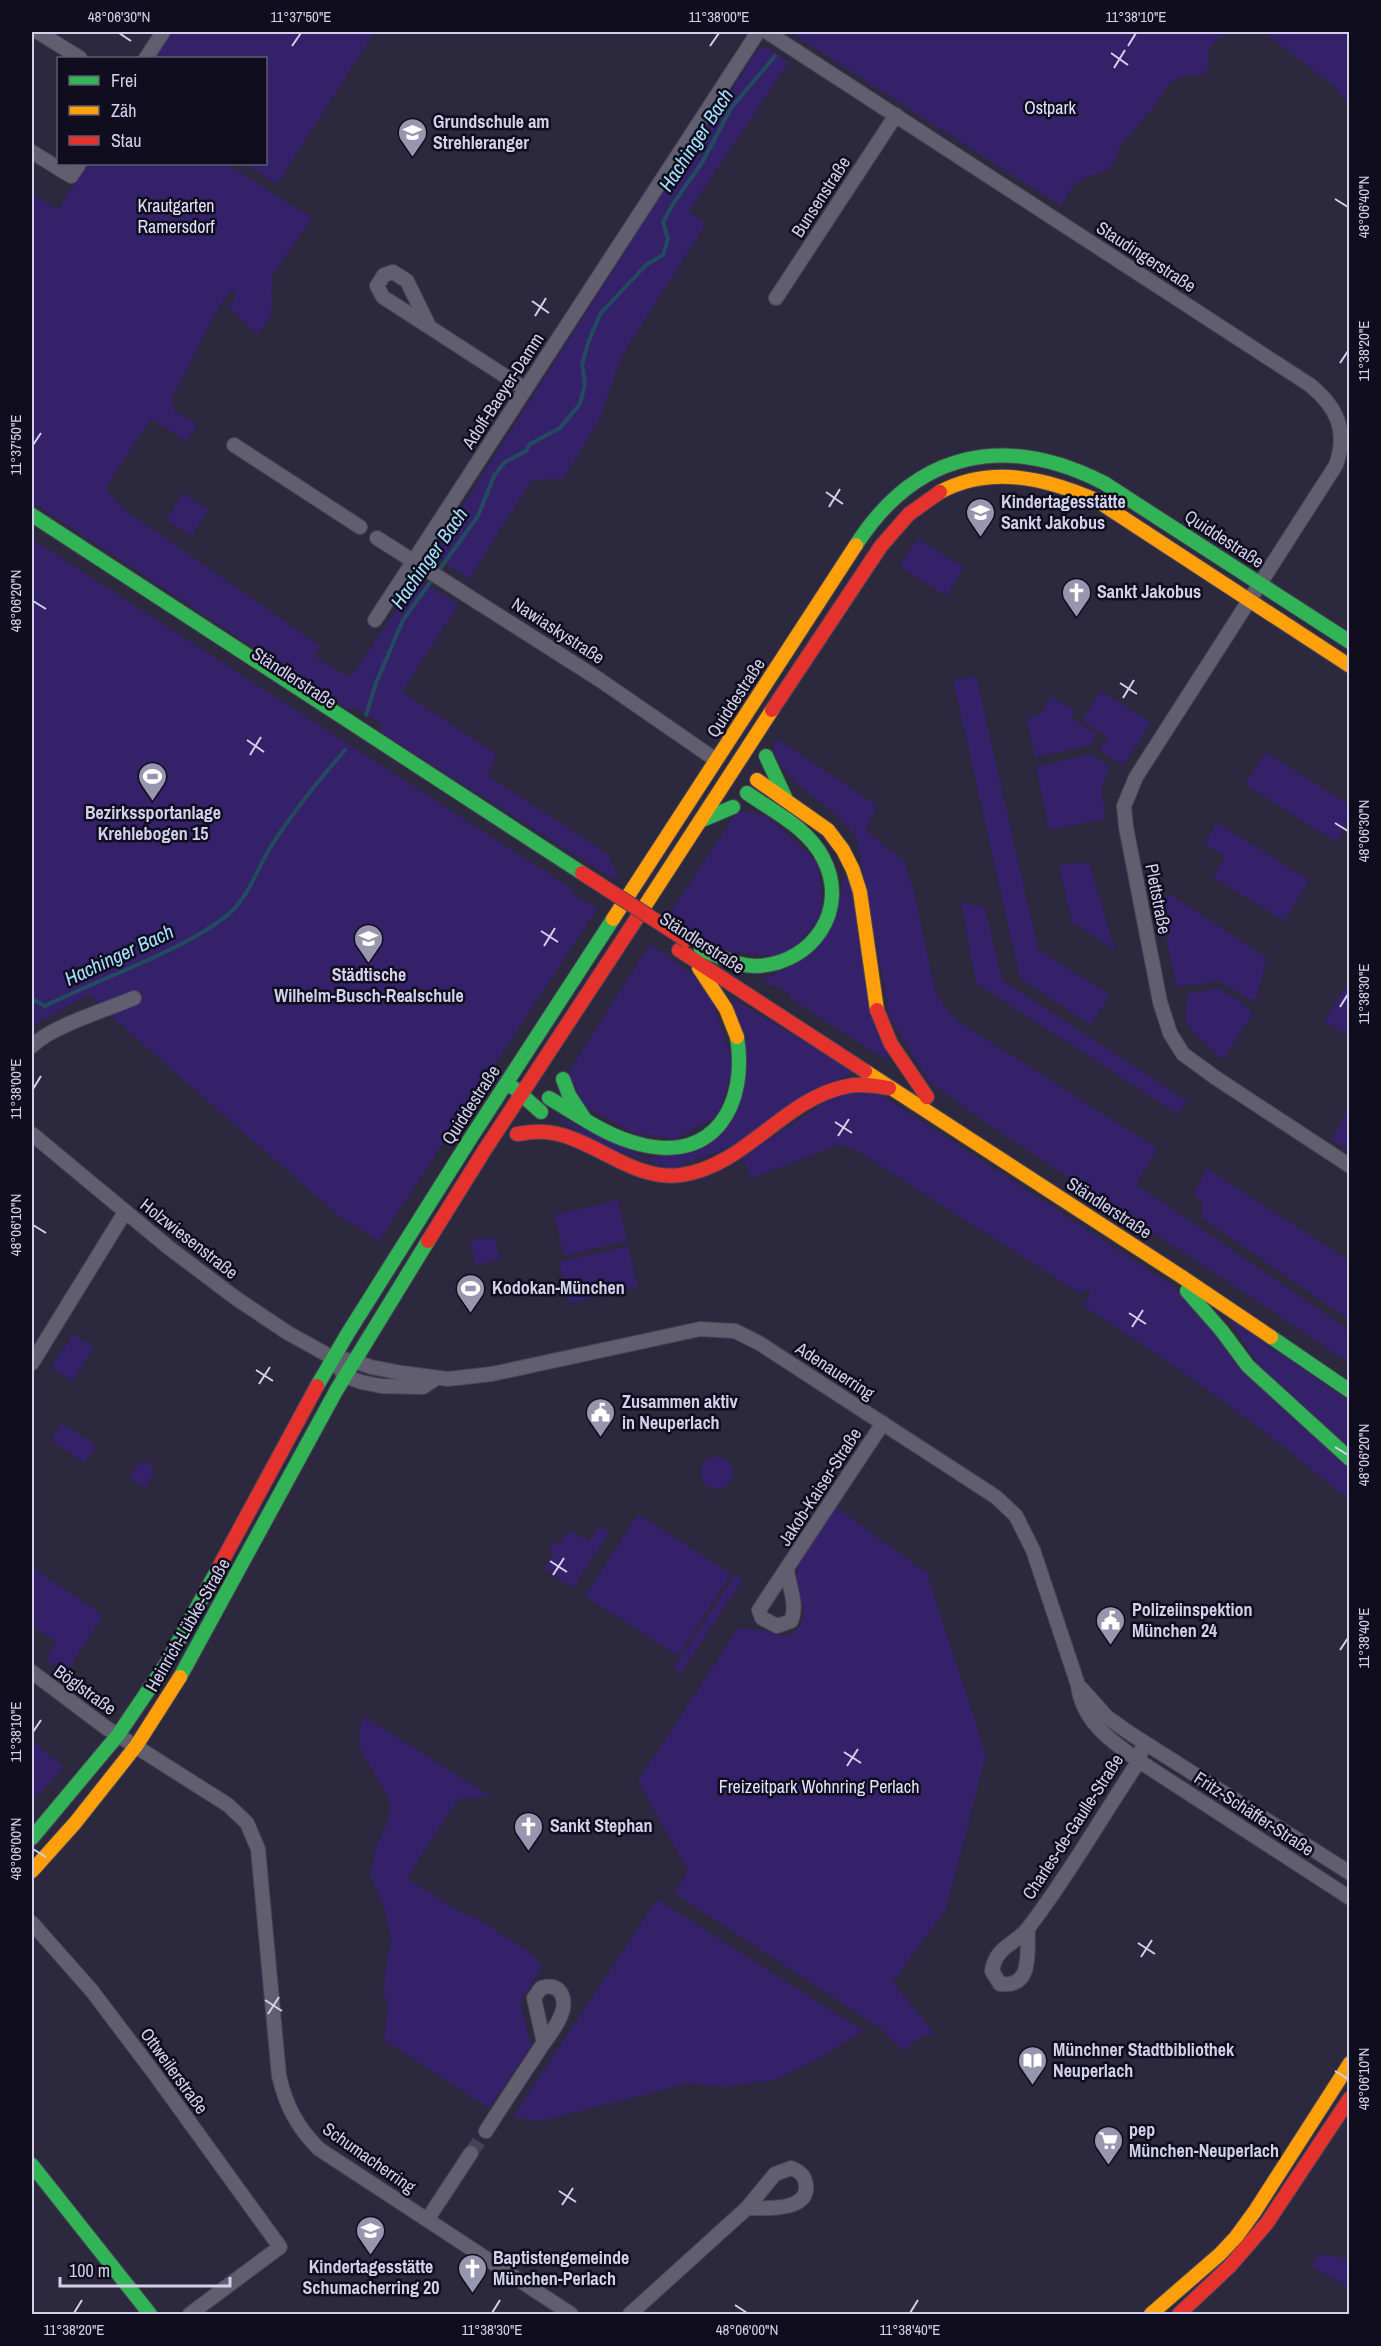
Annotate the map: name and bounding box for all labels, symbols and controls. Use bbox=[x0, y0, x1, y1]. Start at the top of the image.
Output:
text: 48°06'30"N bbox=[88, 6, 150, 27]
text: 11°37'50"E bbox=[270, 6, 332, 27]
text: 11°38'00"E bbox=[688, 6, 750, 27]
text: 11°38'10"E bbox=[1105, 6, 1167, 27]
legend bbox=[57, 57, 267, 165]
text: Frei bbox=[111, 68, 137, 93]
water label: Hachinger Bach bbox=[652, 83, 739, 196]
park label: Ostpark bbox=[1024, 95, 1076, 120]
text: Zäh bbox=[111, 98, 136, 123]
place label: Grundschule am Strehleranger bbox=[433, 109, 549, 155]
school or university icon: Grundschule am Strehleranger bbox=[396, 116, 428, 158]
text: Stau bbox=[111, 128, 141, 153]
street label: Bunsenstraße bbox=[785, 151, 856, 242]
text: 48°06'40"N bbox=[1353, 176, 1374, 238]
park label: Krautgarten Ramersdorf bbox=[137, 193, 215, 239]
street label: Staudingerstraße bbox=[1092, 215, 1201, 298]
text: 11°38'20"E bbox=[1353, 320, 1374, 382]
street label: Adolf-Baeyer-Damm bbox=[455, 328, 549, 454]
text: 11°37'50"E bbox=[5, 414, 26, 476]
place label: Kindertagesstätte Sankt Jakobus bbox=[1001, 489, 1126, 535]
school or university icon: Kindertagesstätte Sankt Jakobus bbox=[964, 496, 996, 538]
water label: Hachinger Bach bbox=[384, 502, 473, 614]
street label: Quiddestraße bbox=[1180, 504, 1269, 574]
text: 48°06'20"N bbox=[5, 570, 26, 632]
church icon: Sankt Jakobus bbox=[1060, 576, 1092, 618]
place label: Sankt Jakobus bbox=[1097, 579, 1201, 604]
street label: Nawiaskystraße bbox=[507, 591, 609, 670]
street label: Ständlerstraße bbox=[247, 641, 342, 714]
street label: Quiddestraße bbox=[701, 653, 771, 742]
sports icon: Bezirkssportanlage Krehlebogen 15 bbox=[137, 760, 169, 802]
place label: Bezirkssportanlage Krehlebogen 15 bbox=[85, 800, 221, 846]
text: 48°06'30"N bbox=[1353, 800, 1374, 862]
street label: Plettstraße bbox=[1139, 861, 1178, 936]
street label: Ständlerstraße bbox=[655, 906, 750, 979]
water label: Hachinger Bach bbox=[60, 917, 178, 992]
school or university icon: Städtische Wilhelm-Busch-Realschule bbox=[353, 922, 385, 964]
place label: Städtische Wilhelm-Busch-Realschule bbox=[274, 962, 464, 1008]
text: 11°38'30"E bbox=[1353, 963, 1374, 1025]
text: 11°38'00"E bbox=[5, 1058, 26, 1120]
street label: Quiddestraße bbox=[436, 1060, 506, 1149]
street label: Ständlerstraße bbox=[1062, 1171, 1157, 1244]
street label: Holzwiesenstraße bbox=[135, 1192, 244, 1285]
text: 48°06'10"N bbox=[5, 1194, 26, 1256]
sports icon: Kodokan-München bbox=[455, 1272, 487, 1314]
place label: Kodokan-München bbox=[492, 1275, 625, 1300]
street label: Adenauerring bbox=[790, 1335, 880, 1406]
place label: Zusammen aktiv in Neuperlach bbox=[622, 1389, 738, 1435]
public building icon: Zusammen aktiv in Neuperlach bbox=[585, 1396, 617, 1438]
street label: Jakob-Kaiser-Straße bbox=[772, 1423, 867, 1551]
text: 48°06'20"N bbox=[1353, 1424, 1374, 1486]
street label: Heinrich-Lübke-Straße bbox=[139, 1553, 236, 1696]
place label: Polizeiinspektion München 24 bbox=[1132, 1597, 1253, 1643]
public building icon: Polizeiinspektion München 24 bbox=[1095, 1604, 1127, 1646]
text: 11°38'40"E bbox=[1353, 1607, 1374, 1669]
street label: Böglstraße bbox=[49, 1659, 122, 1721]
text: 11°38'10"E bbox=[5, 1701, 26, 1763]
street label: Charles-de-Gaulle-Straße bbox=[1016, 1749, 1129, 1904]
street label: Fritz-Schäffer-Straße bbox=[1189, 1765, 1319, 1862]
park label: Freizeitpark Wohnring Perlach bbox=[719, 1774, 919, 1799]
church icon: Sankt Stephan bbox=[513, 1810, 545, 1852]
place label: Sankt Stephan bbox=[550, 1813, 653, 1838]
text: 48°06'00"N bbox=[5, 1818, 26, 1880]
street label: Ottweilerstraße bbox=[135, 2023, 214, 2119]
place label: Münchner Stadtbibliothek Neuperlach bbox=[1053, 2037, 1235, 2083]
library icon: Münchner Stadtbibliothek Neuperlach bbox=[1016, 2044, 1048, 2086]
text: 48°06'10"N bbox=[1353, 2048, 1374, 2110]
street label: Schumacherring bbox=[318, 2116, 421, 2199]
place label: pep München-Neuperlach bbox=[1129, 2117, 1279, 2163]
supermarket icon: pep München-Neuperlach bbox=[1092, 2124, 1124, 2166]
school or university icon: Kindertagesstätte Schumacherring 20 bbox=[355, 2214, 387, 2256]
place label: Baptistengemeinde München-Perlach bbox=[493, 2245, 629, 2291]
scale bar bbox=[60, 2250, 230, 2288]
church icon: Baptistengemeinde München-Perlach bbox=[456, 2252, 488, 2294]
place label: Kindertagesstätte Schumacherring 20 bbox=[303, 2254, 440, 2300]
text: 100 m bbox=[69, 2258, 110, 2283]
text: 11°38'20"E bbox=[43, 2319, 105, 2340]
text: 11°38'30"E bbox=[461, 2319, 523, 2340]
text: 48°06'00"N bbox=[716, 2319, 778, 2340]
text: 11°38'40"E bbox=[879, 2319, 941, 2340]

